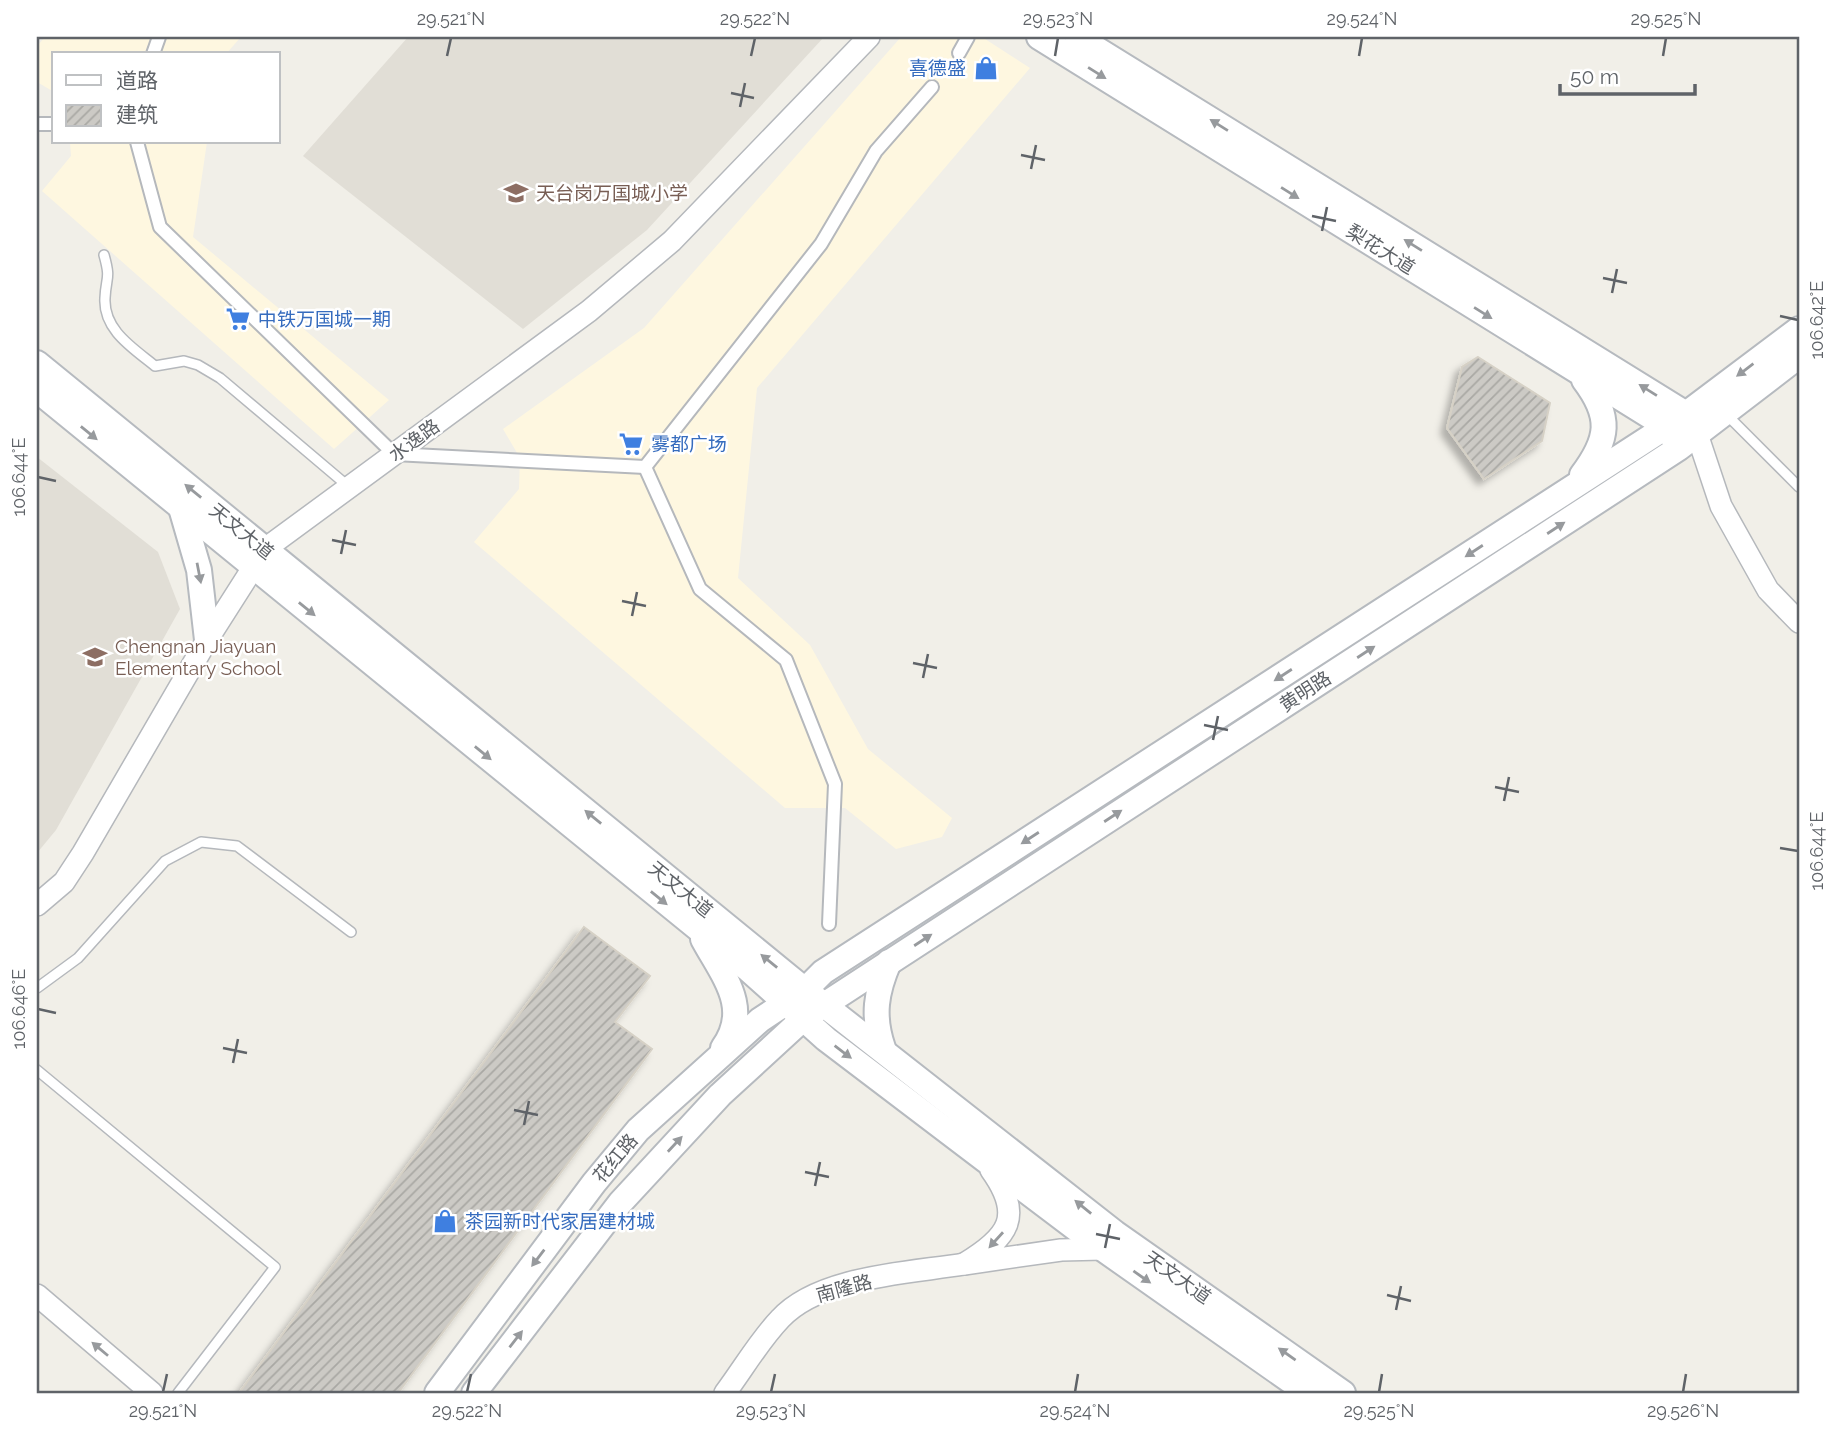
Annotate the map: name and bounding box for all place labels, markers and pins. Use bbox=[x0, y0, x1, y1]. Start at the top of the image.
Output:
shop icon: 喜德盛 bbox=[972, 54, 1000, 82]
place label: 喜德盛 bbox=[909, 57, 966, 79]
school or university icon: 天台岗万国城小学 bbox=[502, 179, 530, 207]
place label: 天台岗万国城小学 bbox=[536, 182, 688, 204]
supermarket icon: 中铁万国城一期 bbox=[224, 305, 252, 333]
place label: 中铁万国城一期 bbox=[258, 308, 391, 330]
supermarket icon: 雾都广场 bbox=[617, 430, 645, 458]
place label: 雾都广场 bbox=[651, 433, 727, 455]
place label: Chengnan Jiayuan Elementary School bbox=[115, 635, 282, 679]
school or university icon: Chengnan Jiayuan Elementary School bbox=[81, 643, 109, 671]
shop icon: 茶园新时代家居建材城 bbox=[431, 1207, 459, 1235]
place label: 茶园新时代家居建材城 bbox=[465, 1210, 655, 1232]

